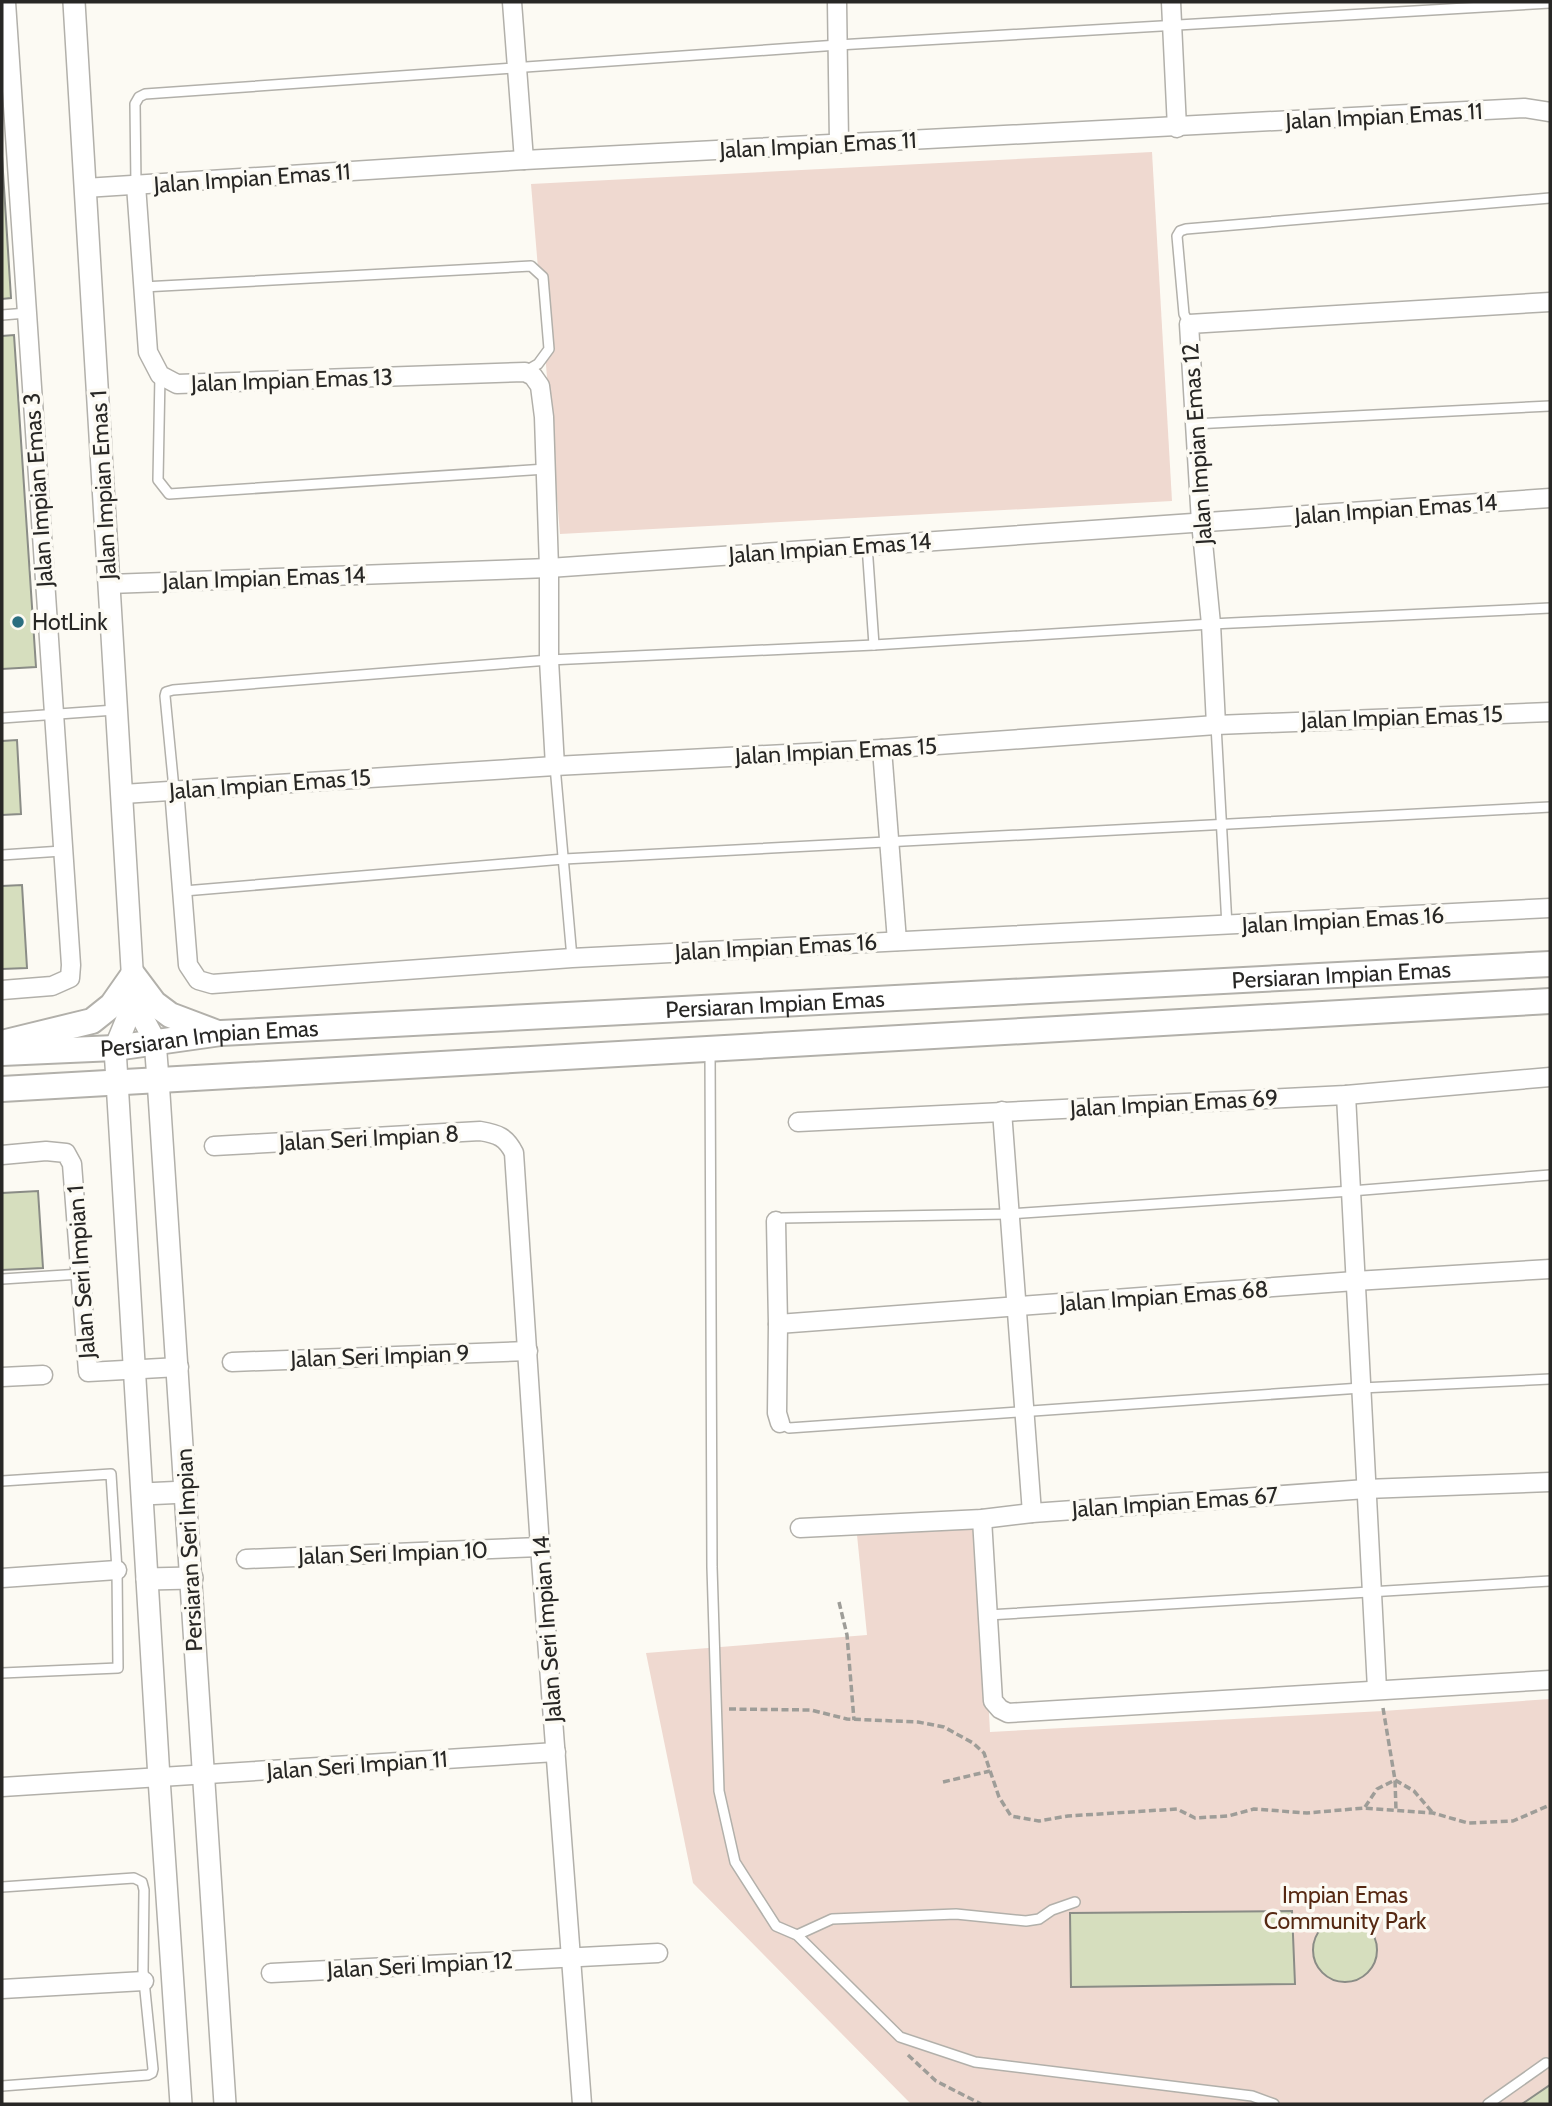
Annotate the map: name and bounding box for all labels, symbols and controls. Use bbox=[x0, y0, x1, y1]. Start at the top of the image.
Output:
street label: Jalan Impian Emas 11 bbox=[1284, 97, 1483, 135]
street label: Jalan Impian Emas 11 bbox=[718, 126, 917, 164]
street label: Jalan Impian Emas 11 bbox=[152, 157, 351, 199]
street label: Jalan Impian Emas 12 bbox=[1176, 342, 1218, 547]
street label: Jalan Impian Emas 13 bbox=[189, 362, 394, 398]
street label: Jalan Impian Emas 1 bbox=[84, 390, 122, 581]
street label: Jalan Impian Emas 3 bbox=[17, 392, 59, 589]
street label: Jalan Impian Emas 14 bbox=[1293, 488, 1498, 530]
street label: Jalan Impian Emas 14 bbox=[727, 527, 932, 569]
street label: Jalan Impian Emas 14 bbox=[161, 560, 366, 596]
place label: HotLink bbox=[32, 608, 108, 636]
marker: HotLink bbox=[10, 614, 26, 630]
street label: Jalan Impian Emas 15 bbox=[1299, 699, 1504, 735]
street label: Jalan Impian Emas 15 bbox=[733, 732, 938, 770]
street label: Jalan Impian Emas 15 bbox=[167, 763, 372, 805]
street label: Jalan Impian Emas 16 bbox=[1240, 901, 1445, 939]
street label: Jalan Impian Emas 16 bbox=[673, 928, 878, 966]
street label: Persiaran Impian Emas bbox=[1231, 955, 1452, 995]
street label: Persiaran Impian Emas bbox=[665, 985, 885, 1024]
street label: Persiaran Impian Emas bbox=[100, 1014, 319, 1063]
street label: Jalan Impian Emas 69 bbox=[1068, 1084, 1279, 1122]
street label: Jalan Seri Impian 8 bbox=[277, 1119, 460, 1157]
street label: Jalan Seri Impian 1 bbox=[61, 1184, 101, 1361]
street label: Jalan Impian Emas 68 bbox=[1058, 1275, 1269, 1317]
street label: Jalan Seri Impian 9 bbox=[289, 1339, 470, 1373]
street label: Persiaran Seri Impian bbox=[170, 1448, 208, 1652]
street label: Jalan Impian Emas 67 bbox=[1070, 1481, 1279, 1523]
street label: Jalan Seri Impian 14 bbox=[527, 1535, 568, 1724]
street label: Jalan Seri Impian 10 bbox=[297, 1536, 488, 1570]
street label: Jalan Seri Impian 11 bbox=[265, 1745, 448, 1785]
park label: Impian Emas Community Park bbox=[1264, 1881, 1427, 1935]
street label: Jalan Seri Impian 12 bbox=[325, 1946, 514, 1984]

